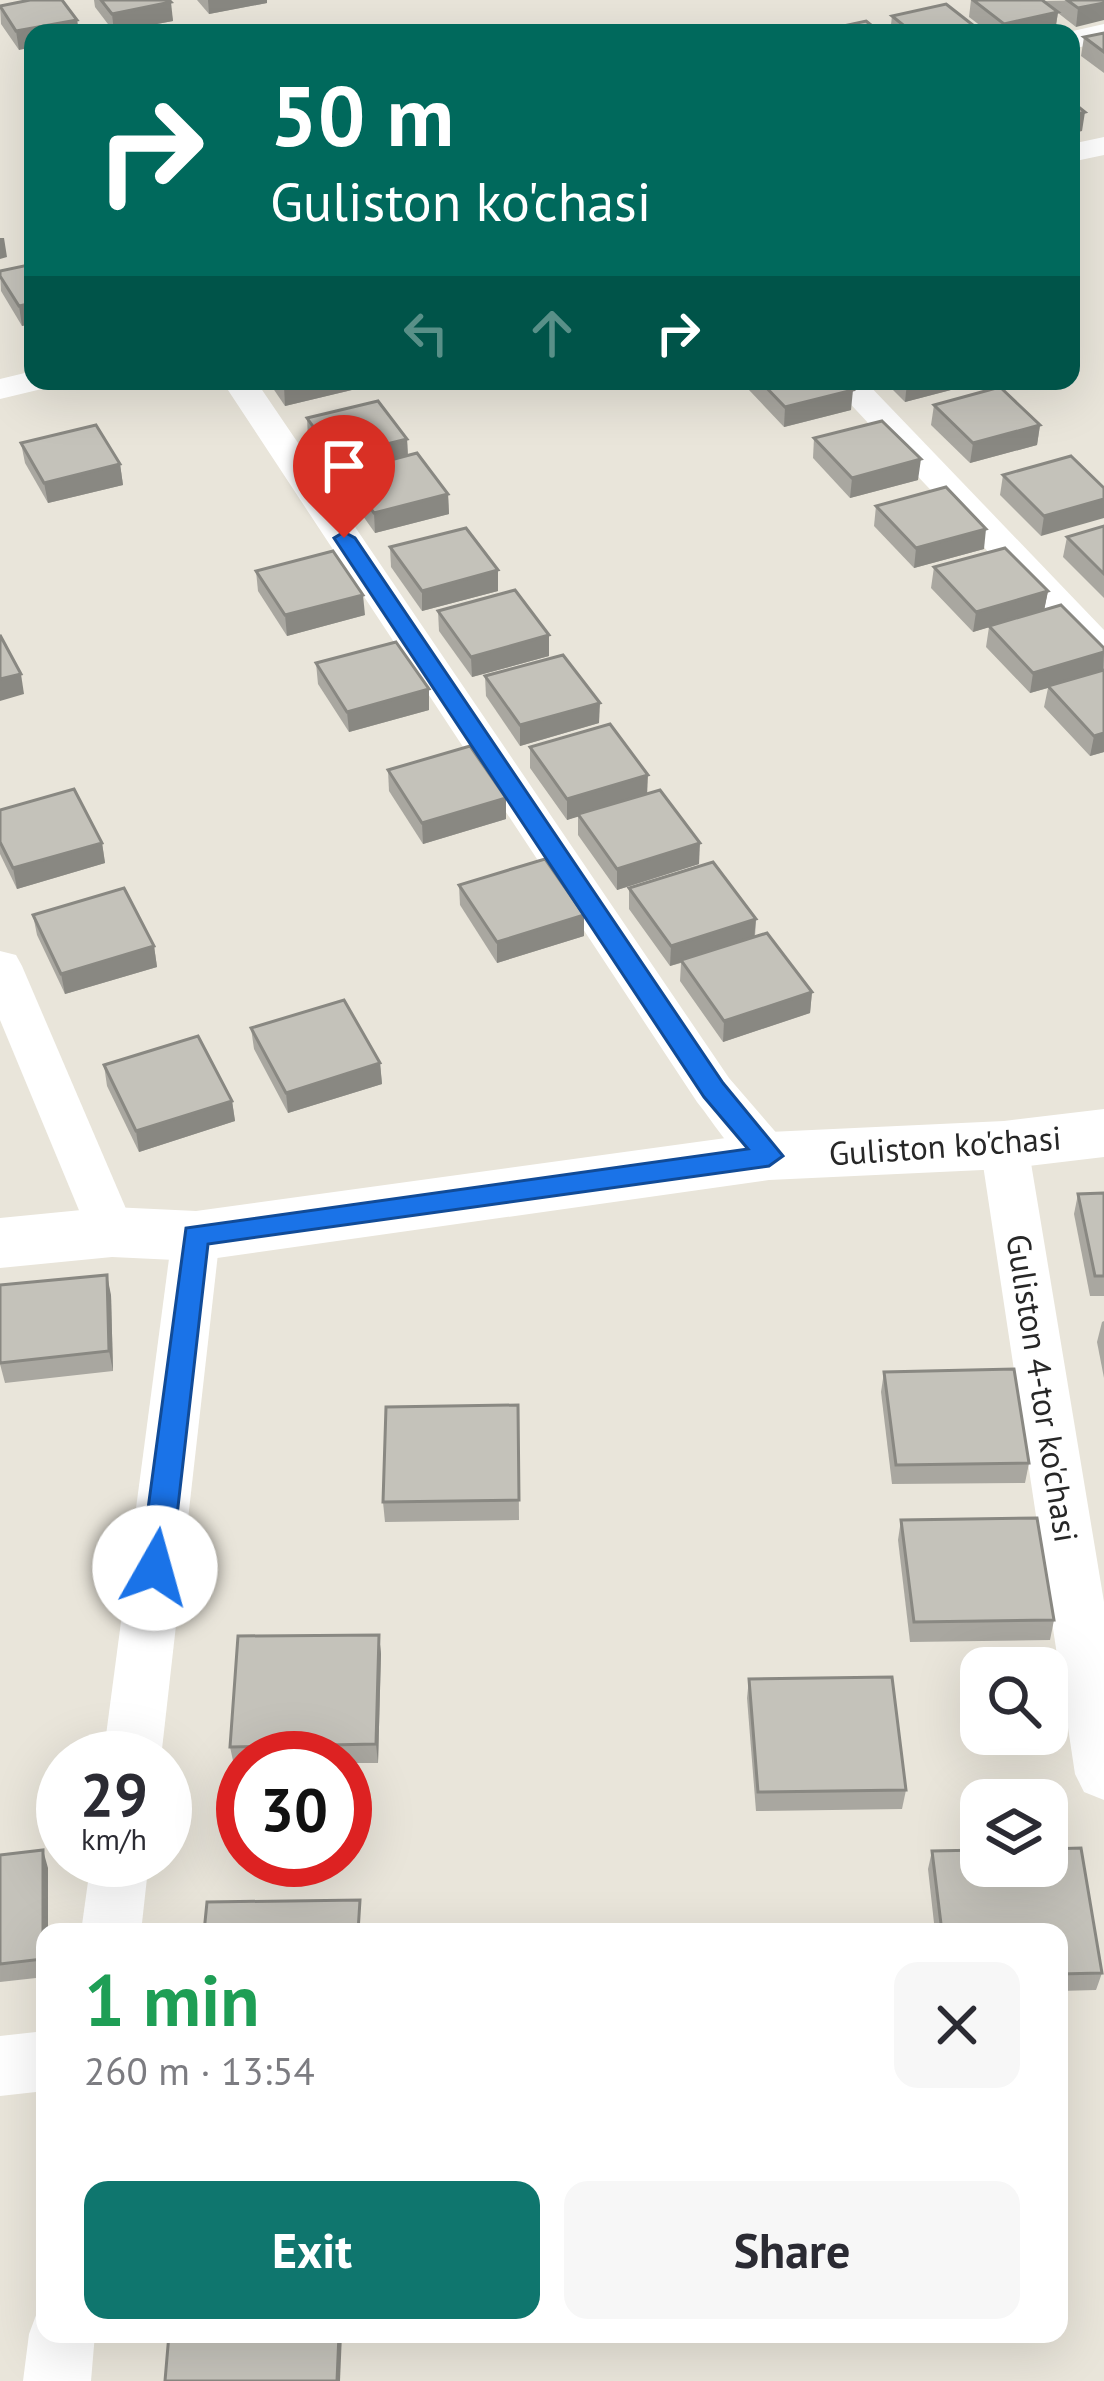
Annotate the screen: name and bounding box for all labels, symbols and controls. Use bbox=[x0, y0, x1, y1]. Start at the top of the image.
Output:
text: 50 m bbox=[270, 60, 454, 169]
icon: right bbox=[72, 72, 228, 228]
text: Guliston ko'chasi bbox=[270, 166, 651, 236]
icon: left bbox=[393, 300, 459, 366]
icon: ahead bbox=[519, 300, 585, 366]
icon: right bbox=[645, 300, 711, 366]
pin bbox=[293, 415, 395, 538]
icon: arrive bbox=[311, 433, 377, 499]
street label: Guliston ko'chasi bbox=[827, 1115, 1063, 1175]
street label: Guliston 4-tor ko'chasi bbox=[997, 1231, 1089, 1545]
position arrow bbox=[92, 1505, 218, 1631]
map controls bbox=[960, 1647, 1068, 1887]
button: search bbox=[960, 1647, 1068, 1755]
speed limit sign: 30 bbox=[216, 1731, 372, 1887]
text: 29 bbox=[80, 1755, 148, 1833]
button: layers bbox=[960, 1779, 1068, 1887]
text: km/h bbox=[81, 1819, 147, 1858]
text: 1 min bbox=[84, 1953, 260, 2046]
button: close bbox=[894, 1962, 1020, 2088]
text: 260 m · 13:54 bbox=[84, 2045, 315, 2096]
button: Exit bbox=[84, 2181, 540, 2319]
button: Share bbox=[564, 2181, 1020, 2319]

